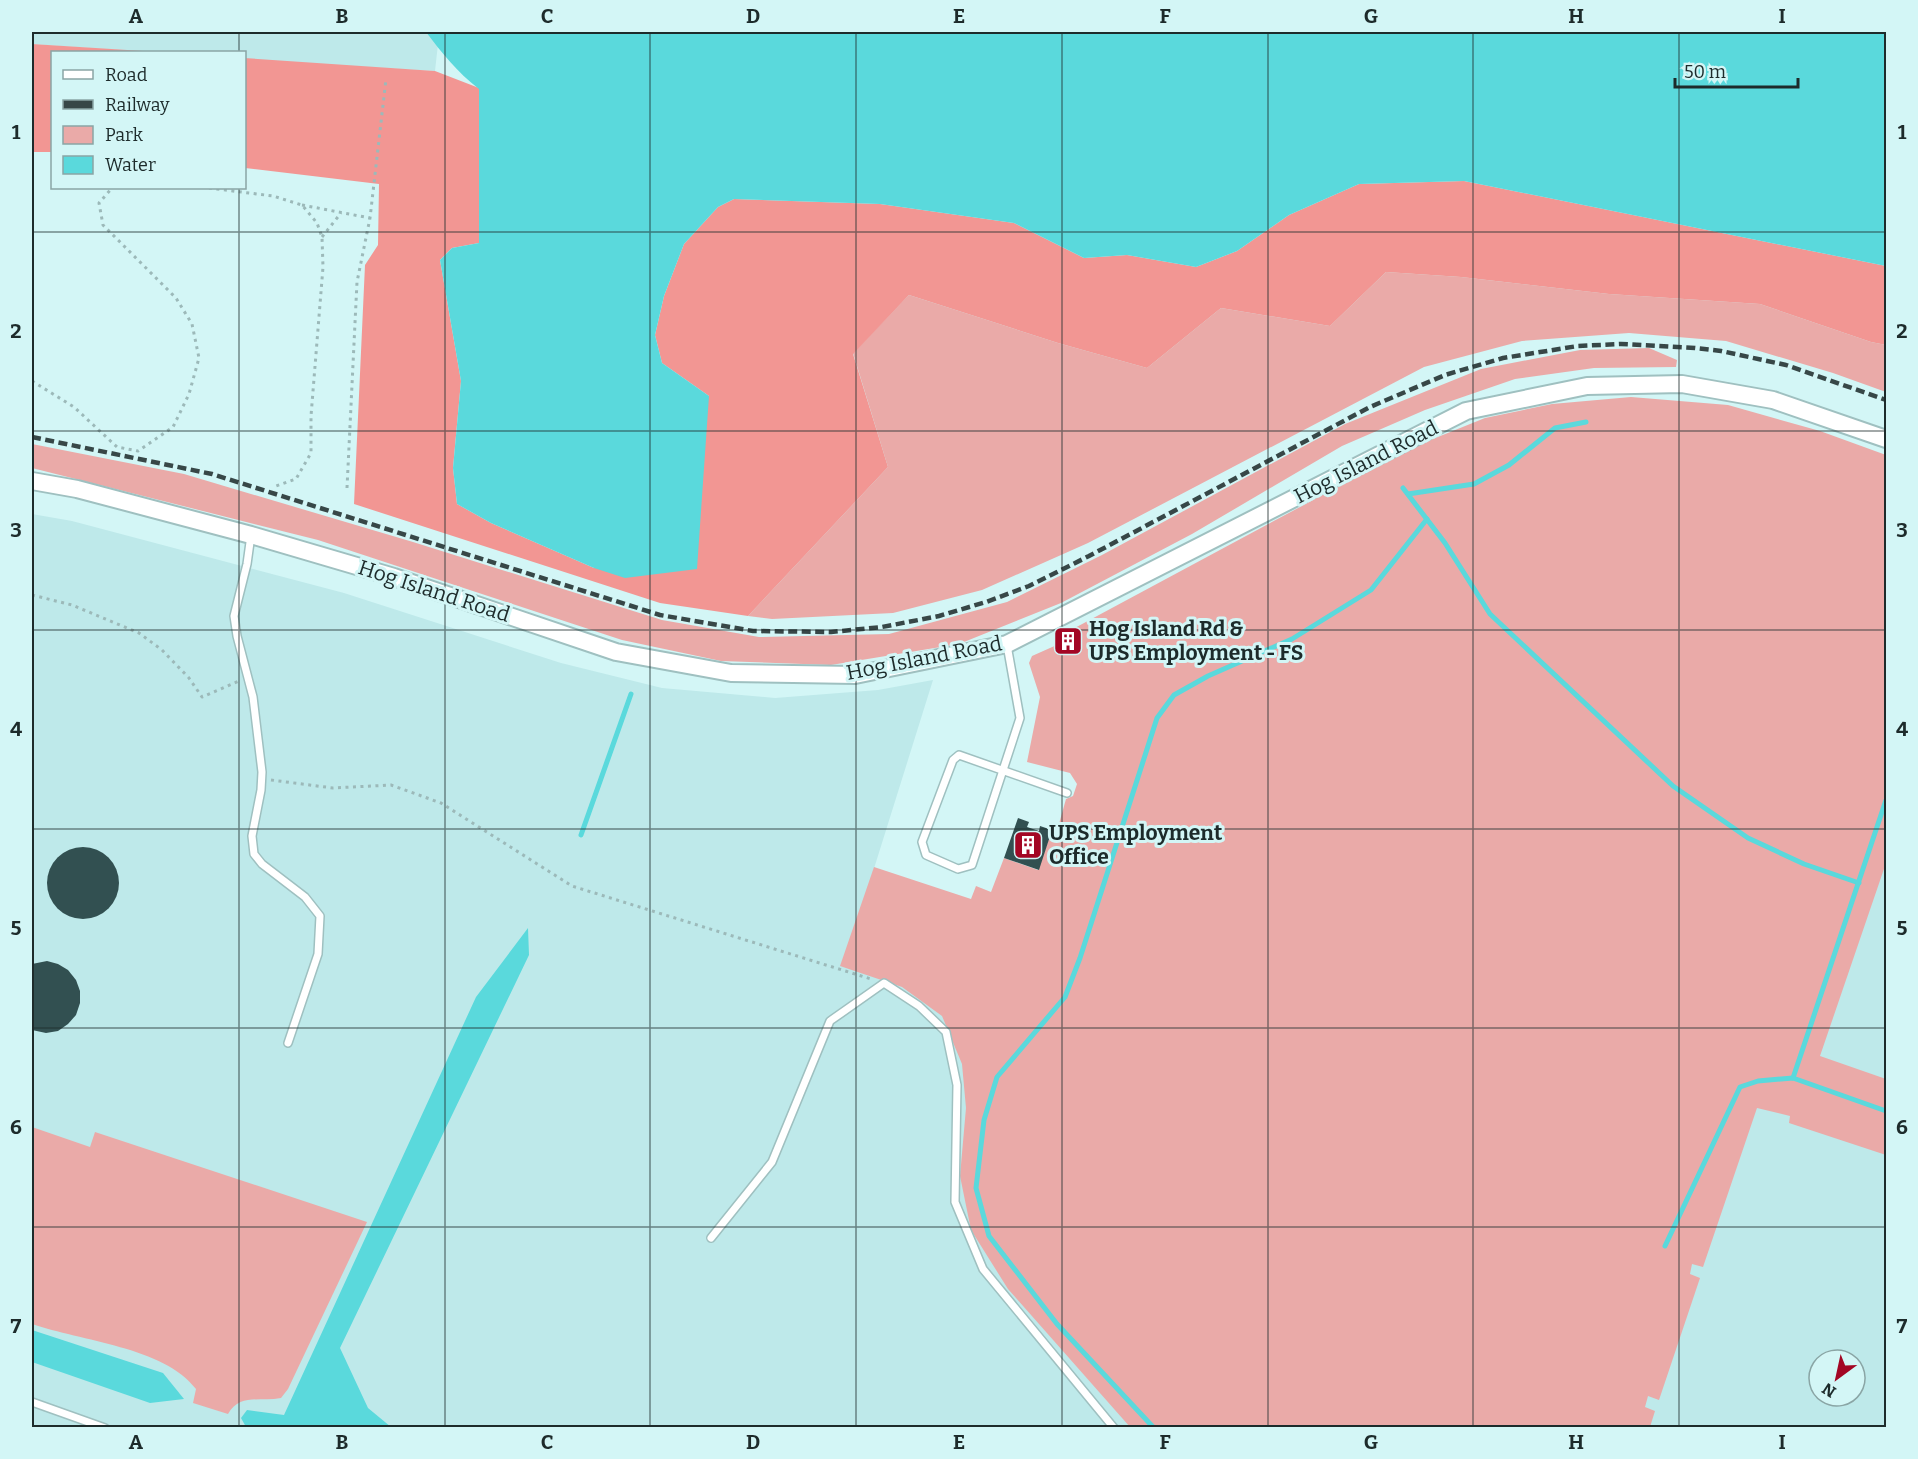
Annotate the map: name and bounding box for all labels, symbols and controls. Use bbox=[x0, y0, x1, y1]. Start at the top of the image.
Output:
text: A bbox=[129, 4, 144, 28]
text: B bbox=[336, 4, 349, 28]
text: C bbox=[541, 4, 553, 28]
text: D bbox=[746, 4, 760, 28]
text: E bbox=[953, 4, 965, 28]
text: F bbox=[1159, 4, 1171, 28]
text: G bbox=[1364, 4, 1378, 28]
text: H bbox=[1568, 4, 1584, 28]
text: I bbox=[1778, 4, 1786, 28]
legend bbox=[51, 51, 246, 189]
scale bar bbox=[1675, 51, 1798, 89]
text: 50 m bbox=[1684, 61, 1726, 83]
text: Road bbox=[105, 64, 148, 86]
text: Railway bbox=[105, 94, 170, 116]
text: 1 bbox=[12, 120, 21, 144]
text: 1 bbox=[1898, 120, 1907, 144]
text: Park bbox=[105, 124, 144, 146]
text: Water bbox=[105, 154, 156, 176]
text: 2 bbox=[10, 319, 22, 343]
text: 2 bbox=[1896, 319, 1908, 343]
street label: Hog Island Road bbox=[1290, 415, 1442, 509]
text: 3 bbox=[10, 518, 22, 542]
text: 3 bbox=[1896, 518, 1908, 542]
street label: Hog Island Road bbox=[355, 554, 513, 628]
place label: Hog Island Rd & UPS Employment - FS bbox=[1089, 616, 1303, 666]
building icon: Hog Island Rd & UPS Employment - FS bbox=[1052, 625, 1084, 657]
street label: Hog Island Road bbox=[844, 630, 1004, 686]
text: 4 bbox=[10, 717, 22, 741]
text: 4 bbox=[1896, 717, 1908, 741]
place label: UPS Employment Office bbox=[1049, 820, 1223, 870]
building icon: UPS Employment Office bbox=[1012, 829, 1044, 861]
text: 5 bbox=[11, 916, 22, 940]
text: 5 bbox=[1897, 916, 1908, 940]
text: 6 bbox=[10, 1115, 22, 1139]
text: 6 bbox=[1896, 1115, 1908, 1139]
text: 7 bbox=[11, 1314, 22, 1338]
text: 7 bbox=[1897, 1314, 1908, 1338]
north arrow bbox=[1807, 1348, 1867, 1408]
text: N bbox=[1819, 1379, 1839, 1401]
text: A bbox=[129, 1430, 144, 1454]
text: B bbox=[336, 1430, 349, 1454]
text: C bbox=[541, 1430, 553, 1454]
text: D bbox=[746, 1430, 760, 1454]
text: E bbox=[953, 1430, 965, 1454]
text: F bbox=[1159, 1430, 1171, 1454]
text: G bbox=[1364, 1430, 1378, 1454]
text: H bbox=[1568, 1430, 1584, 1454]
text: I bbox=[1778, 1430, 1786, 1454]

